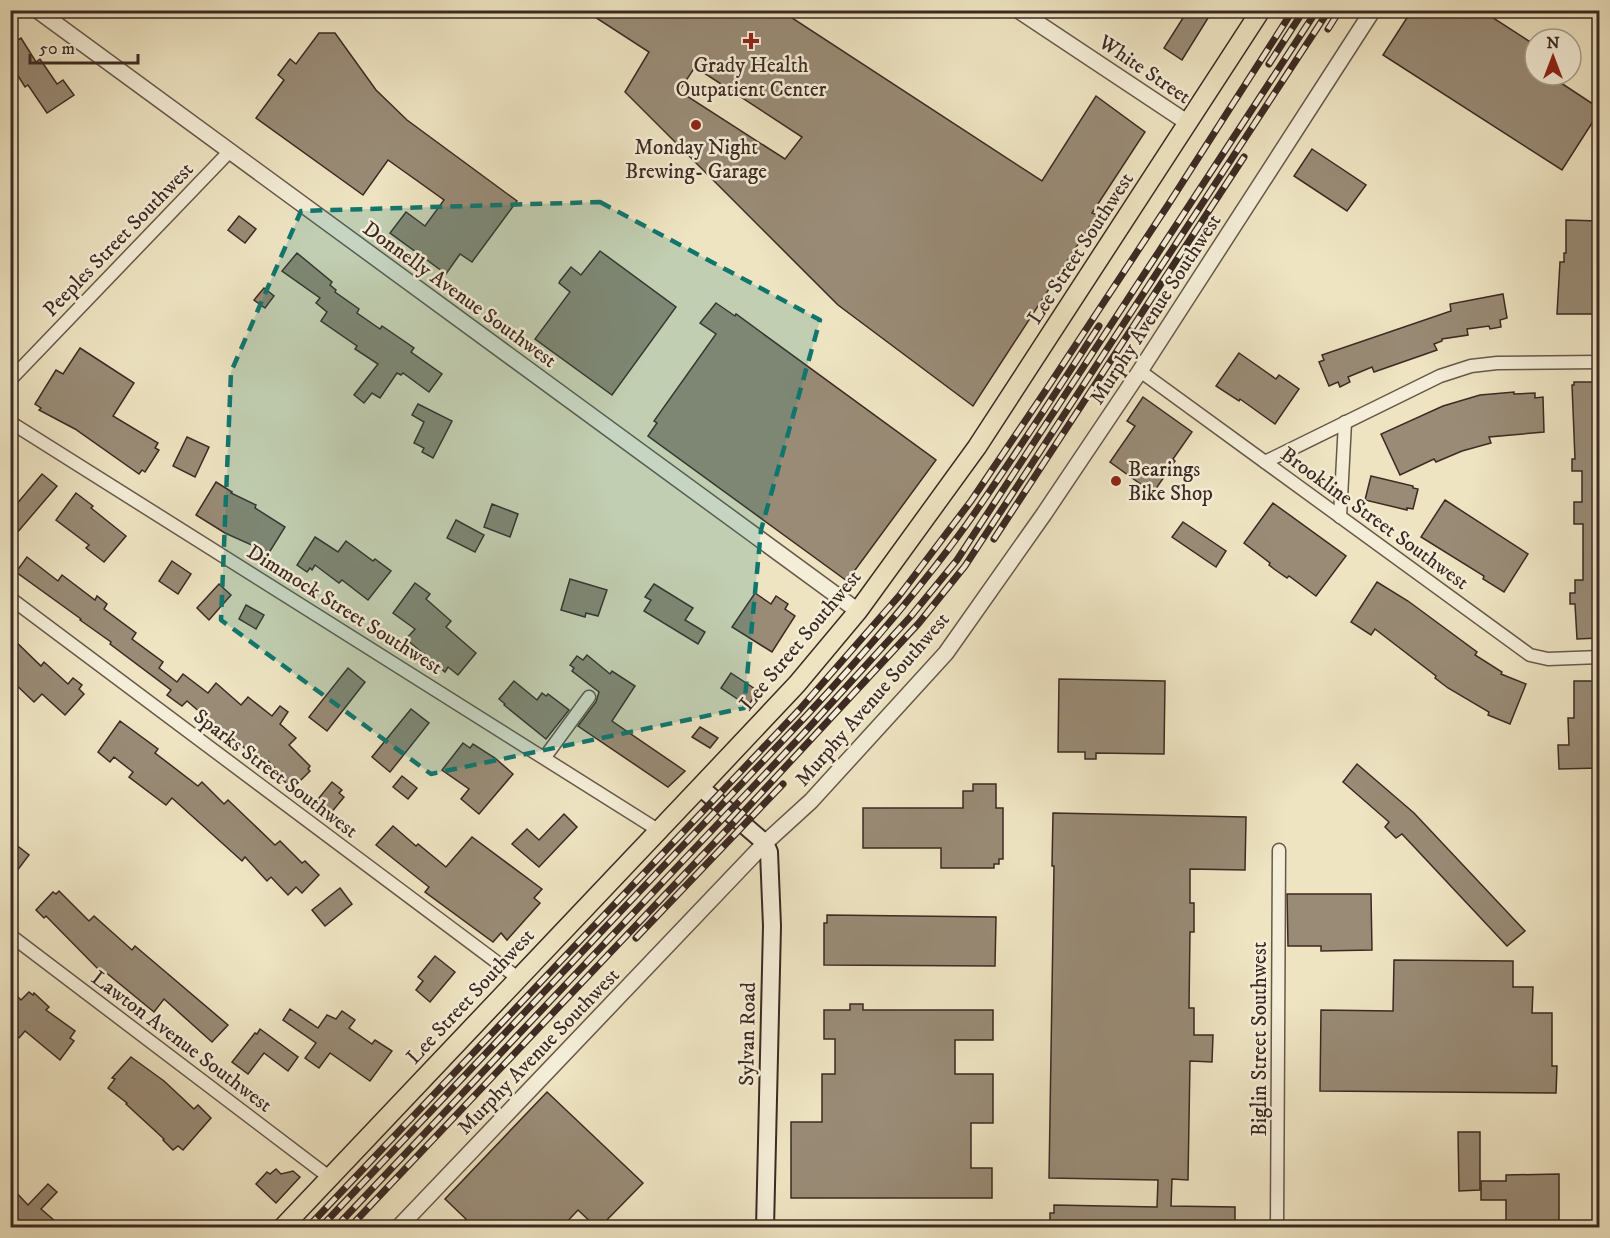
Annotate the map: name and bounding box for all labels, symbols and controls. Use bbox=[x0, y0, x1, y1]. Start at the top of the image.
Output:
scale bar bbox=[30, 27, 138, 65]
north arrow bbox=[1523, 27, 1583, 87]
street label: White Street bbox=[1092, 29, 1196, 110]
marker: Grady Health Outpatient Center bbox=[742, 32, 760, 50]
text: N bbox=[1546, 33, 1560, 53]
text: 50 m bbox=[39, 38, 75, 60]
place label: Grady Health Outpatient Center bbox=[676, 53, 827, 103]
marker: Monday Night Brewing- Garage bbox=[689, 118, 703, 132]
place label: Monday Night Brewing- Garage bbox=[625, 135, 767, 185]
street label: Peeples Street Southwest bbox=[38, 157, 200, 323]
street label: Lee Street Southwest bbox=[1022, 167, 1140, 329]
street label: Murphy Avenue Southwest bbox=[1084, 209, 1227, 410]
street label: Donnelly Avenue Southwest bbox=[357, 216, 562, 374]
street label: Brookline Street Southwest bbox=[1275, 442, 1474, 596]
place label: Bearings Bike Shop bbox=[1128, 457, 1213, 507]
marker: Bearings Bike Shop bbox=[1109, 474, 1123, 488]
street label: Dimmock Street Southwest bbox=[242, 539, 447, 681]
street label: Lee Street Southwest bbox=[734, 565, 867, 716]
street label: Murphy Avenue Southwest bbox=[790, 607, 956, 792]
street label: Sparks Street Southwest bbox=[188, 704, 363, 844]
street label: Lee Street Southwest bbox=[401, 923, 540, 1070]
street label: Biglin Street Southwest bbox=[1247, 941, 1273, 1137]
street label: Murphy Avenue Southwest bbox=[452, 962, 626, 1141]
street label: Lawton Avenue Southwest bbox=[86, 965, 277, 1118]
street label: Sylvan Road bbox=[734, 981, 762, 1086]

